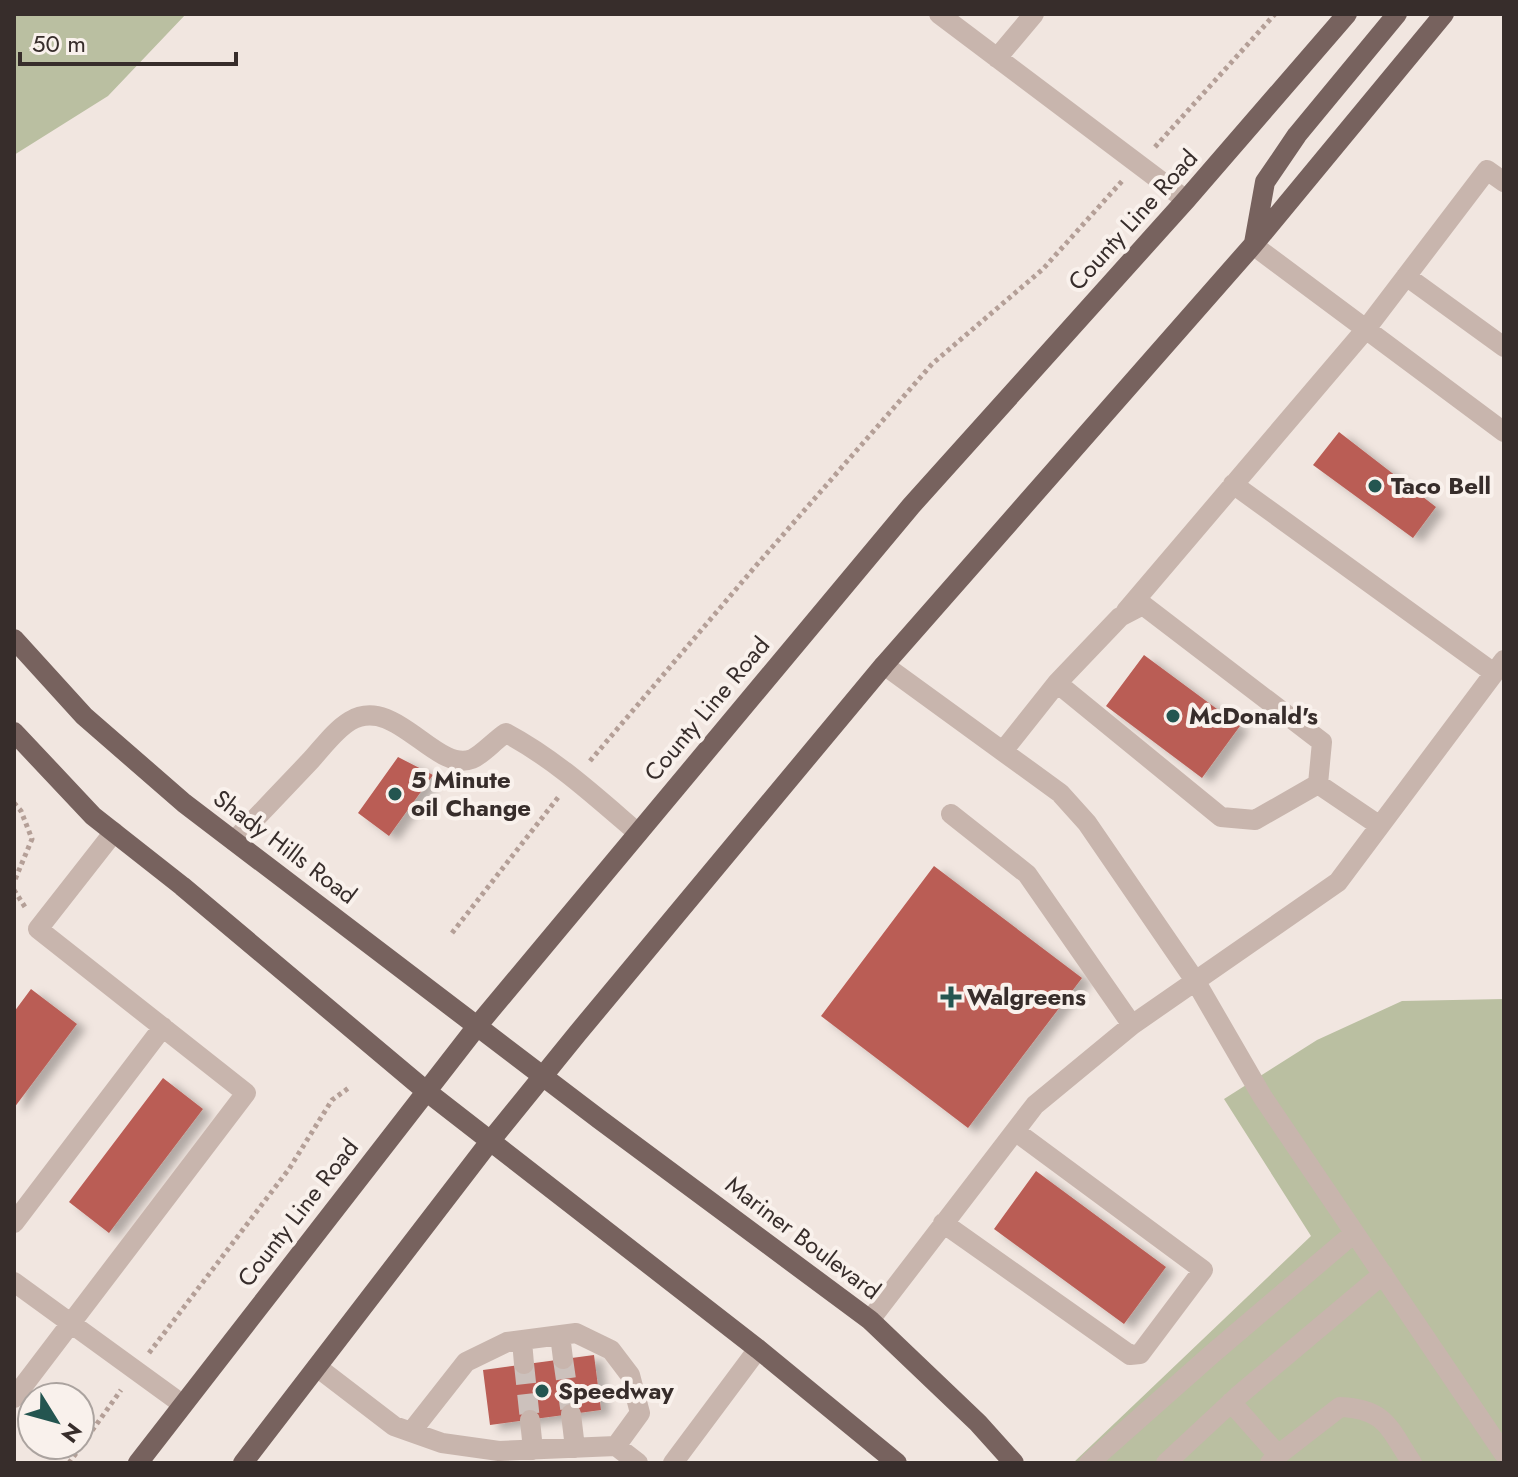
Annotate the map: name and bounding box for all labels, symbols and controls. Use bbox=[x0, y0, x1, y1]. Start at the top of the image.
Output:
scale bar bbox=[20, 16, 236, 66]
text: 50 m bbox=[32, 26, 86, 61]
street label: County Line Road bbox=[1060, 141, 1206, 298]
place label: Taco Bell bbox=[1391, 468, 1491, 503]
marker: Taco Bell bbox=[1366, 477, 1384, 495]
street label: County Line Road bbox=[636, 629, 778, 789]
place label: McDonald's bbox=[1189, 698, 1318, 733]
marker: McDonald's bbox=[1164, 707, 1182, 725]
place label: 5 Minute oil Change bbox=[411, 762, 531, 825]
street label: Shady Hills Road bbox=[206, 781, 364, 912]
marker: 5 Minute oil Change bbox=[386, 785, 404, 803]
place label: Walgreens bbox=[967, 979, 1086, 1014]
marker: Walgreens bbox=[942, 988, 960, 1006]
street label: County Line Road bbox=[229, 1131, 367, 1294]
street label: Mariner Boulevard bbox=[718, 1168, 888, 1308]
place label: Speedway bbox=[558, 1373, 674, 1408]
north arrow bbox=[16, 1381, 96, 1461]
marker: Speedway bbox=[533, 1382, 551, 1400]
text: N bbox=[54, 1416, 90, 1450]

